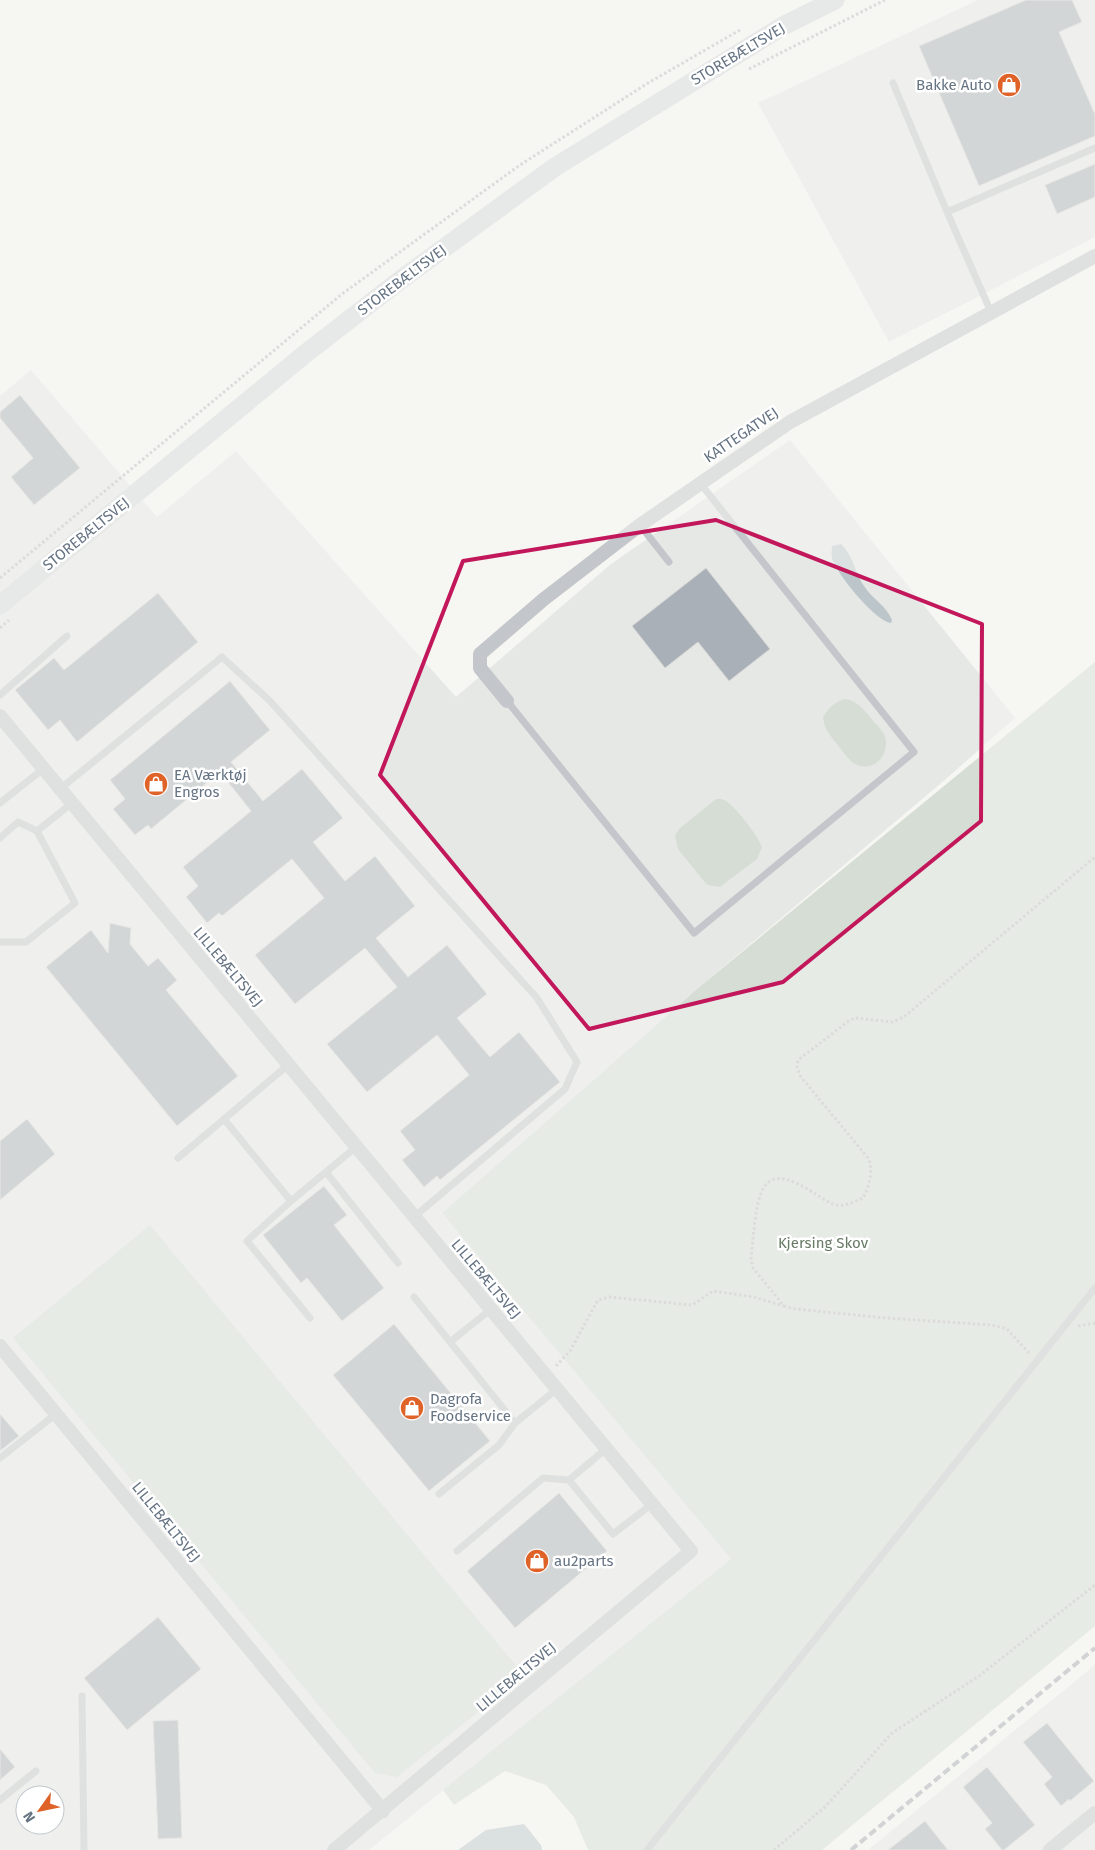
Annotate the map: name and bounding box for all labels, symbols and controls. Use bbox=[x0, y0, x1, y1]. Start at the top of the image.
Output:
street label: STOREBÆLTSVEJ bbox=[688, 19, 788, 89]
shop icon: Bakke Auto bbox=[996, 72, 1022, 98]
place label: Bakke Auto bbox=[916, 76, 992, 94]
street label: STOREBÆLTSVEJ bbox=[354, 241, 450, 319]
street label: KATTEGATVEJ bbox=[700, 404, 782, 466]
street label: STOREBÆLTSVEJ bbox=[39, 494, 133, 574]
place label: EA Værktøj Engros bbox=[174, 766, 247, 801]
shop icon: EA Værktøj Engros bbox=[143, 771, 169, 797]
street label: LILLEBÆLTSVEJ bbox=[189, 923, 267, 1011]
park label: Kjersing Skov bbox=[778, 1234, 869, 1252]
street label: LILLEBÆLTSVEJ bbox=[447, 1235, 525, 1323]
place label: Dagrofa Foodservice bbox=[430, 1390, 511, 1425]
shop icon: Dagrofa Foodservice bbox=[399, 1395, 425, 1421]
street label: LILLEBÆLTSVEJ bbox=[128, 1478, 204, 1566]
shop icon: au2parts bbox=[524, 1548, 550, 1574]
place label: au2parts bbox=[554, 1552, 613, 1570]
street label: LILLEBÆLTSVEJ bbox=[472, 1638, 560, 1716]
north arrow bbox=[15, 1785, 65, 1835]
text: N bbox=[20, 1808, 39, 1825]

